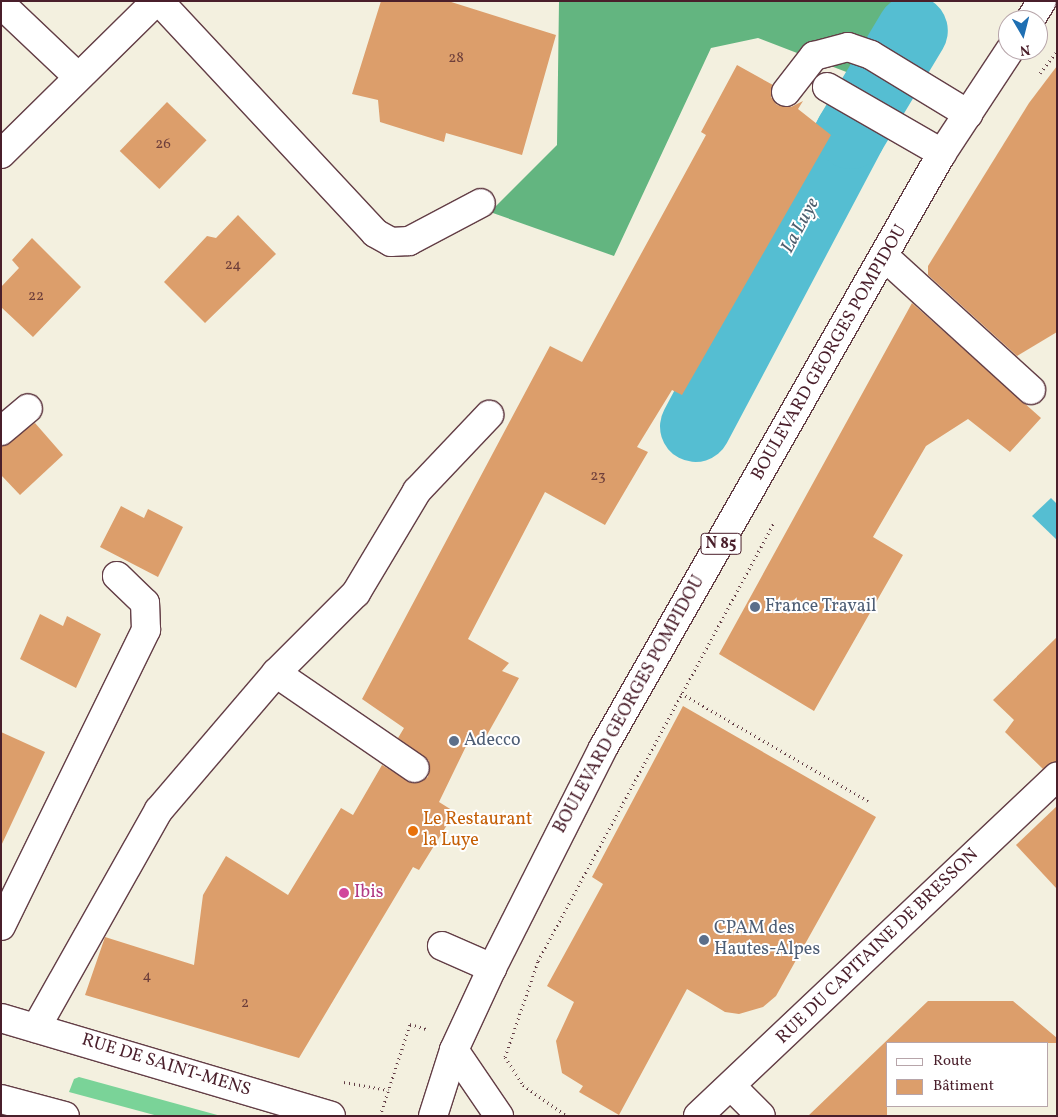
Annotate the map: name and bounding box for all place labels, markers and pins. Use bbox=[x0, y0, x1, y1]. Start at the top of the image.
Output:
place label: France Travail bbox=[765, 596, 877, 618]
marker: France Travail bbox=[749, 601, 761, 613]
place label: Adecco bbox=[464, 730, 521, 752]
marker: Adecco bbox=[448, 735, 460, 747]
place label: Le Restaurant la Luye bbox=[423, 810, 532, 852]
marker: Le Restaurant la Luye bbox=[407, 825, 419, 837]
place label: Ibis bbox=[354, 882, 383, 904]
marker: Ibis bbox=[338, 887, 350, 899]
place label: CPAM des Hautes-Alpes bbox=[714, 919, 820, 962]
marker: CPAM des Hautes-Alpes bbox=[698, 934, 710, 946]

